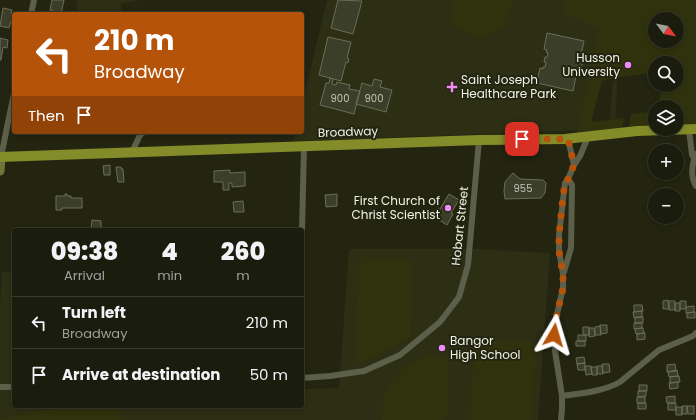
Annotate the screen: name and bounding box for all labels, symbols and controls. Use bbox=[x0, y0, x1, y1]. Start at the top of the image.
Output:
north arrow bbox=[648, 12, 684, 48]
map controls bbox=[648, 12, 684, 224]
text: 210 m bbox=[94, 21, 174, 60]
icon: left bbox=[28, 28, 80, 80]
place label: Husson University bbox=[562, 49, 620, 80]
button: search bbox=[648, 56, 684, 92]
text: Broadway bbox=[94, 59, 185, 84]
marker: Husson University bbox=[623, 60, 633, 70]
place label: Saint Joseph Healthcare Park bbox=[461, 71, 557, 102]
marker: Saint Joseph Healthcare Park bbox=[446, 81, 458, 93]
house number: 900 bbox=[331, 91, 349, 106]
house number: 900 bbox=[365, 91, 383, 106]
button: layers bbox=[648, 100, 684, 136]
icon: arrive bbox=[73, 104, 95, 126]
text: Then bbox=[28, 105, 65, 126]
street label: Broadway bbox=[317, 122, 379, 141]
pin bbox=[505, 122, 539, 156]
icon: arrive bbox=[511, 128, 533, 150]
button: + bbox=[648, 144, 684, 180]
house number: 955 bbox=[514, 181, 532, 196]
street label: Hobart Street bbox=[447, 186, 472, 266]
button: − bbox=[648, 188, 684, 224]
place label: First Church of Christ Scientist bbox=[351, 192, 440, 223]
marker: First Church of Christ Scientist bbox=[443, 203, 453, 213]
text: 09:38 bbox=[51, 235, 119, 268]
text: 4 bbox=[161, 235, 178, 268]
text: 260 bbox=[221, 235, 265, 268]
text: Arrival bbox=[64, 266, 105, 285]
text: min bbox=[157, 266, 182, 285]
text: m bbox=[236, 266, 250, 285]
text: Turn left bbox=[62, 302, 126, 323]
icon: left bbox=[28, 312, 50, 334]
text: 210 m bbox=[246, 312, 288, 333]
position arrow bbox=[533, 314, 575, 356]
text: Broadway bbox=[62, 324, 127, 343]
place label: Bangor High School bbox=[450, 332, 521, 363]
marker: Bangor High School bbox=[437, 343, 447, 353]
icon: arrive bbox=[28, 364, 50, 386]
text: Arrive at destination bbox=[62, 364, 220, 385]
text: 50 m bbox=[250, 364, 288, 385]

